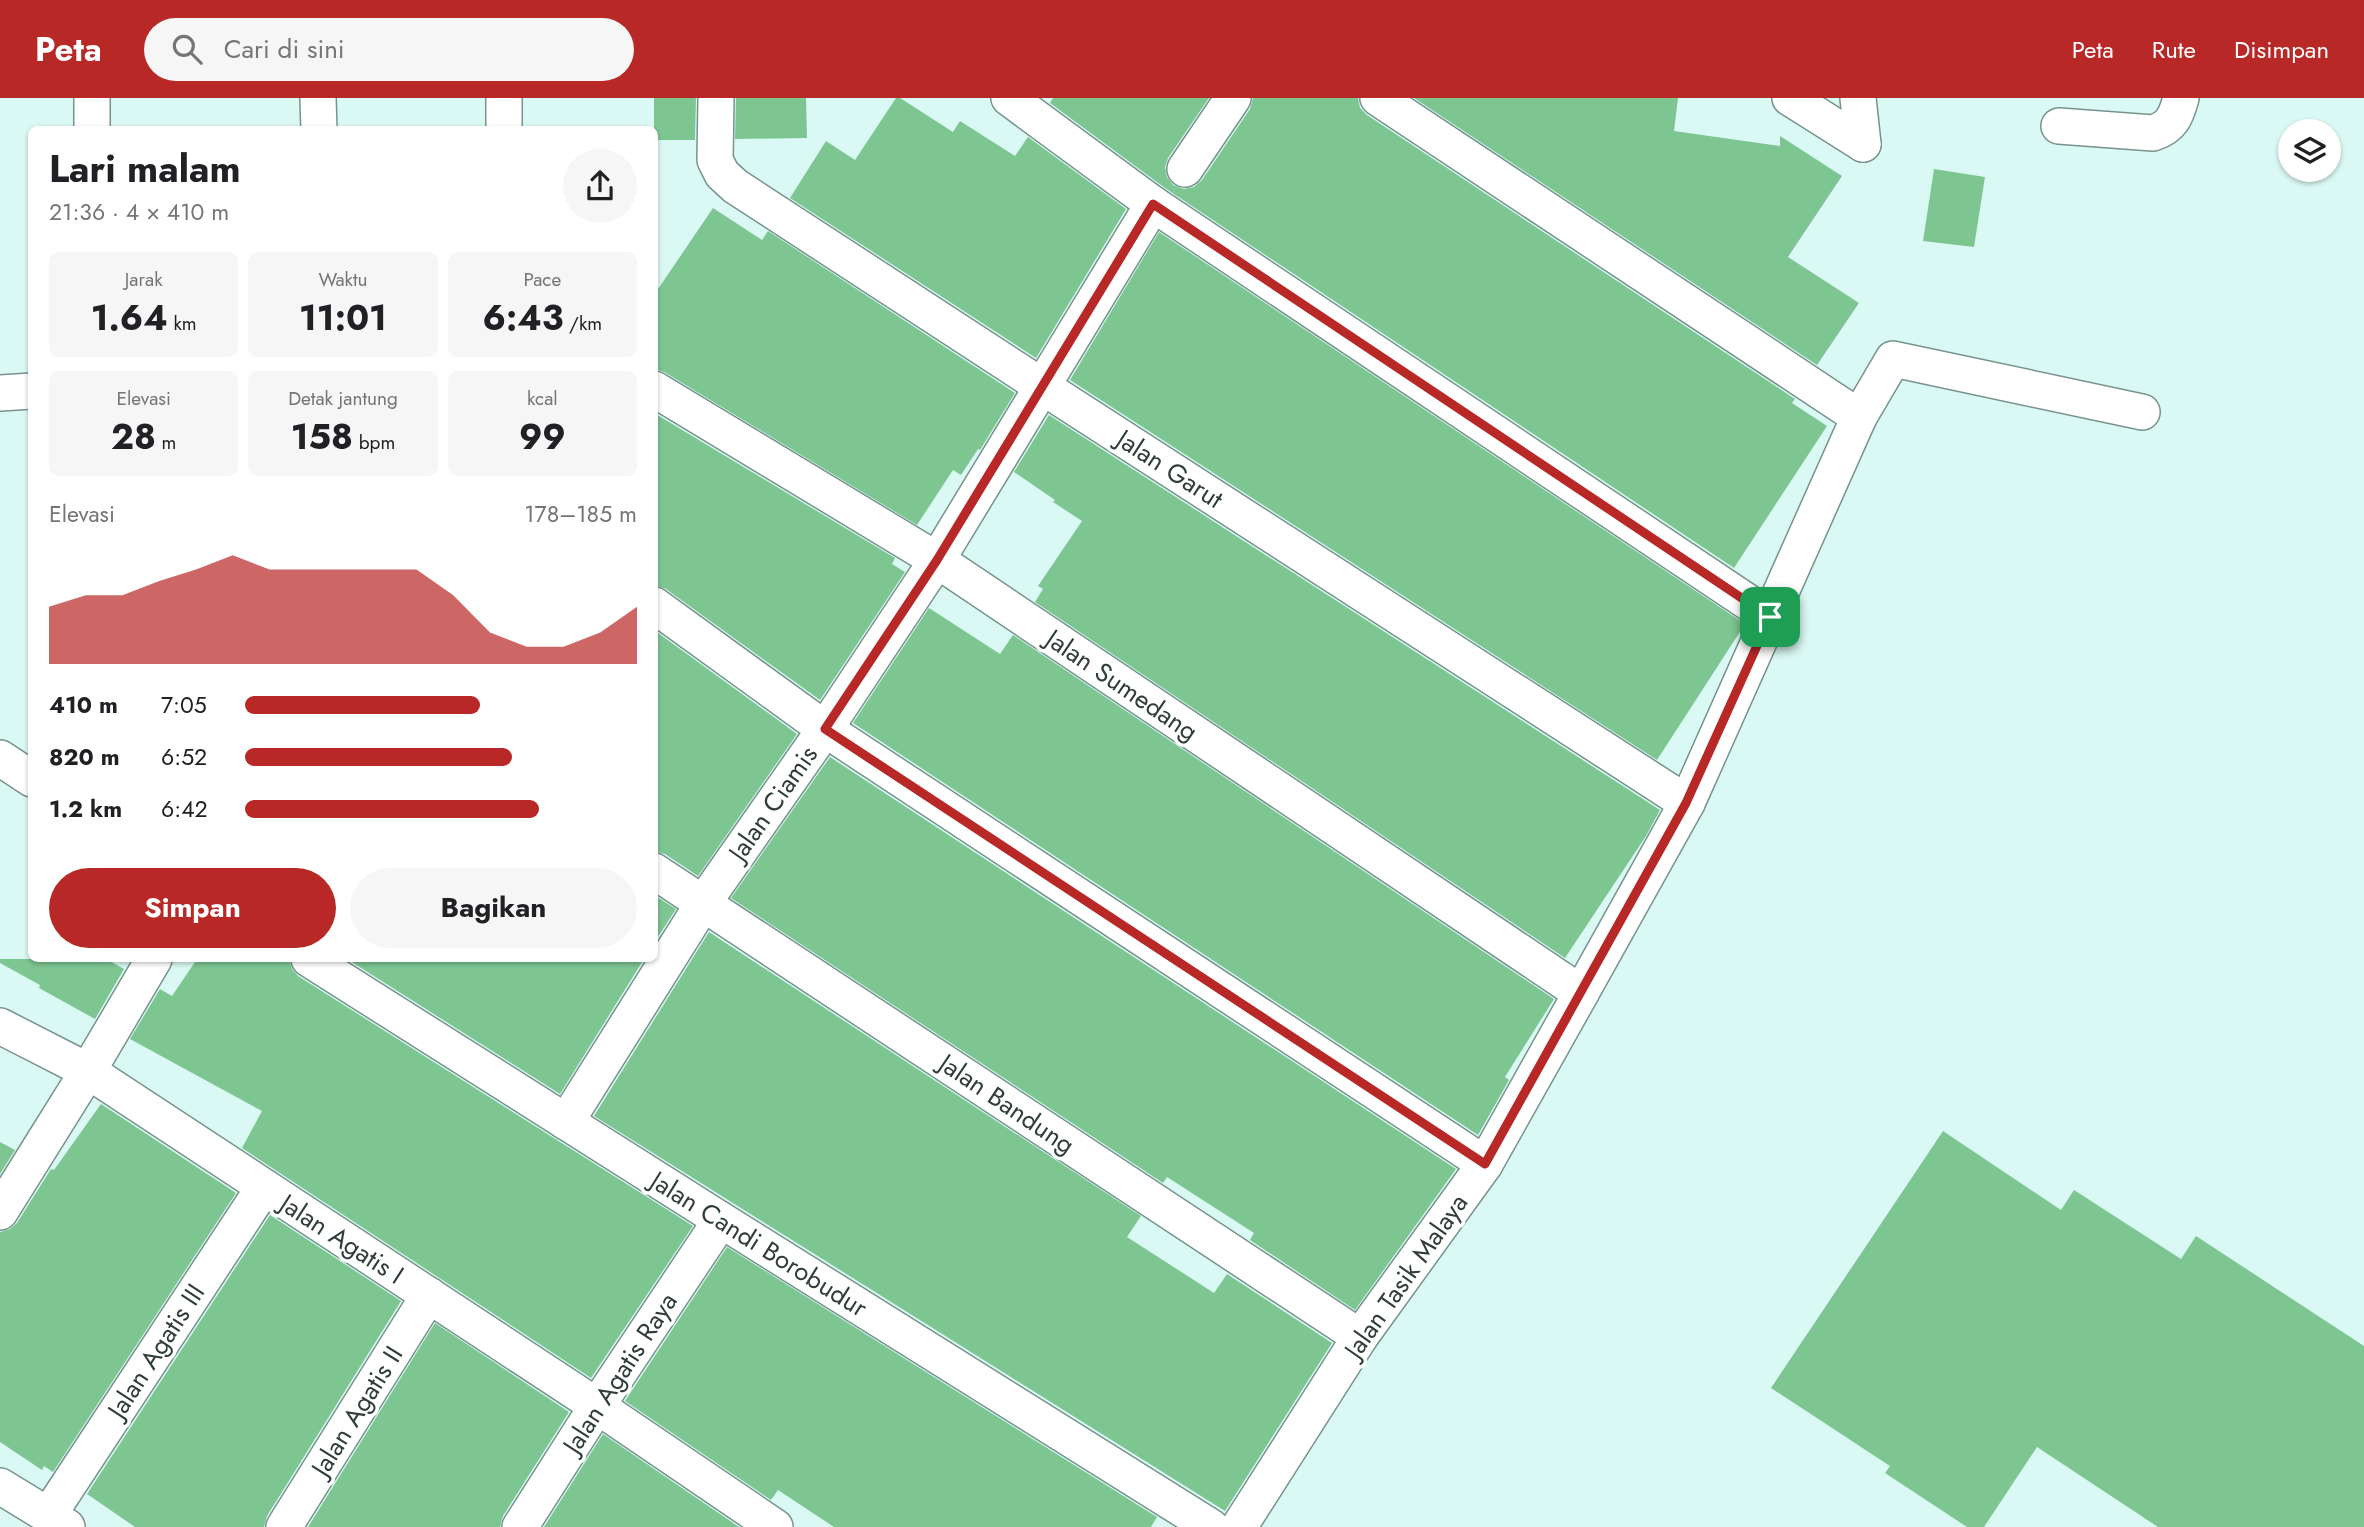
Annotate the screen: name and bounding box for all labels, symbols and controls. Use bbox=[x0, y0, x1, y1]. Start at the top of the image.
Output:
search box bbox=[144, 18, 634, 81]
text: Peta bbox=[35, 26, 102, 73]
icon: search bbox=[168, 30, 206, 68]
text: Cari di sini bbox=[224, 30, 345, 68]
text: Peta bbox=[2072, 32, 2114, 67]
text: Rute bbox=[2152, 32, 2196, 67]
text: Disimpan bbox=[2234, 32, 2329, 67]
map controls bbox=[2278, 119, 2341, 182]
button: layers bbox=[2278, 119, 2341, 182]
text: Lari malam bbox=[49, 141, 241, 196]
button: share bbox=[563, 149, 637, 223]
text: 21:36 · 4 × 410 m bbox=[49, 195, 229, 229]
text: Jarak bbox=[125, 266, 163, 293]
text: Waktu bbox=[319, 266, 367, 293]
text: Pace bbox=[523, 266, 561, 293]
text: 1.64 bbox=[91, 293, 168, 343]
text: 11:01 bbox=[299, 293, 387, 343]
text: 6:43 bbox=[483, 293, 563, 343]
text: km bbox=[168, 310, 197, 337]
text: /km bbox=[563, 310, 602, 337]
text: Elevasi bbox=[116, 385, 171, 412]
text: Detak jantung bbox=[288, 385, 398, 412]
text: kcal bbox=[527, 385, 558, 412]
text: 28 bbox=[111, 412, 156, 462]
text: 158 bbox=[291, 412, 353, 462]
text: 99 bbox=[519, 412, 566, 462]
street label: Jalan Garut bbox=[1107, 419, 1231, 518]
text: m bbox=[156, 429, 176, 456]
text: bpm bbox=[353, 429, 395, 456]
text: Elevasi bbox=[49, 497, 115, 531]
text: 178–185 m bbox=[524, 497, 637, 531]
pin bbox=[1740, 587, 1800, 647]
icon: arrive bbox=[1751, 598, 1789, 636]
street label: Jalan Sumedang bbox=[1036, 618, 1206, 750]
text: 410 m bbox=[49, 688, 118, 722]
text: 7:05 bbox=[161, 688, 207, 722]
street label: Jalan Ciamis bbox=[717, 738, 827, 871]
text: 820 m bbox=[49, 740, 120, 774]
text: 6:52 bbox=[161, 740, 207, 774]
text: 1.2 km bbox=[49, 792, 122, 826]
text: 6:42 bbox=[161, 792, 208, 826]
button: Simpan bbox=[49, 868, 336, 948]
button: Bagikan bbox=[350, 868, 637, 948]
street label: Jalan Bandung bbox=[929, 1043, 1082, 1163]
street label: Jalan Candi Borobudur bbox=[641, 1160, 875, 1326]
street label: Jalan Agatis I bbox=[270, 1183, 411, 1293]
street label: Jalan Tasik Malaya bbox=[1333, 1186, 1477, 1368]
street label: Jalan Agatis III bbox=[97, 1276, 214, 1428]
street label: Jalan Agatis Raya bbox=[552, 1285, 686, 1464]
street label: Jalan Agatis II bbox=[300, 1339, 412, 1486]

